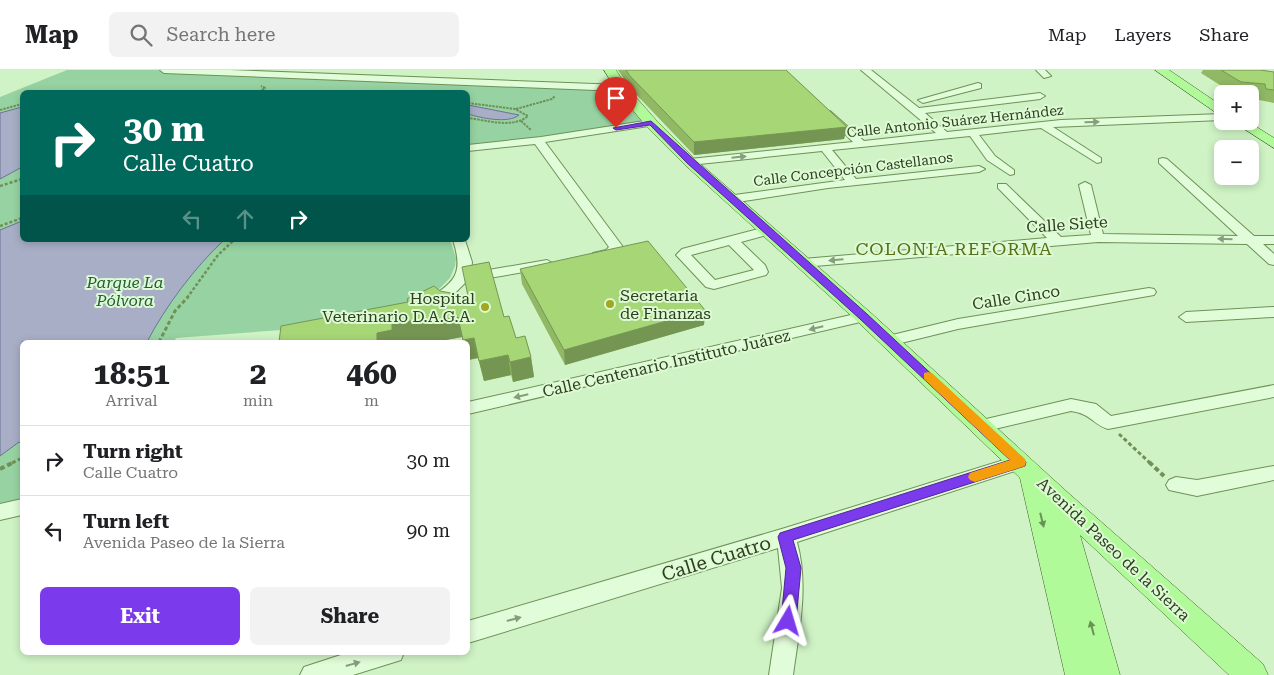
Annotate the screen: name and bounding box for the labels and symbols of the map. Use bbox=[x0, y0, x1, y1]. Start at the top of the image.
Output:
pin bbox=[595, 77, 637, 128]
street label: Calle Antonio Suárez Hernández bbox=[846, 102, 1065, 140]
one-way arrow bbox=[1084, 118, 1100, 126]
street label: Calle Concepción Castellanos bbox=[752, 149, 954, 189]
one-way arrow bbox=[731, 153, 747, 161]
street label: Calle Siete bbox=[1026, 212, 1108, 237]
one-way arrow bbox=[1217, 235, 1233, 243]
district label: COLONIA REFORMA bbox=[855, 238, 1053, 259]
one-way arrow bbox=[828, 256, 844, 264]
park label: Parque La Pólvora bbox=[86, 273, 164, 310]
street label: Calle Cinco bbox=[971, 281, 1062, 314]
place label: Secretaria de Finanzas bbox=[620, 286, 711, 323]
place label: Hospital Veterinario D.A.G.A. bbox=[322, 289, 475, 326]
marker: Secretaria de Finanzas bbox=[604, 298, 616, 310]
marker: Hospital Veterinario D.A.G.A. bbox=[479, 301, 491, 313]
one-way arrow bbox=[809, 324, 824, 332]
street label: Calle Centenario Instituto Juárez bbox=[541, 326, 792, 401]
one-way arrow bbox=[514, 392, 529, 400]
street label: Avenida Paseo de la Sierra bbox=[1033, 474, 1194, 625]
one-way arrow bbox=[1038, 512, 1046, 527]
street label: Calle Cuatro bbox=[659, 531, 774, 586]
position arrow bbox=[761, 594, 813, 646]
one-way arrow bbox=[507, 614, 522, 622]
one-way arrow bbox=[1087, 620, 1095, 635]
one-way arrow bbox=[345, 659, 360, 667]

